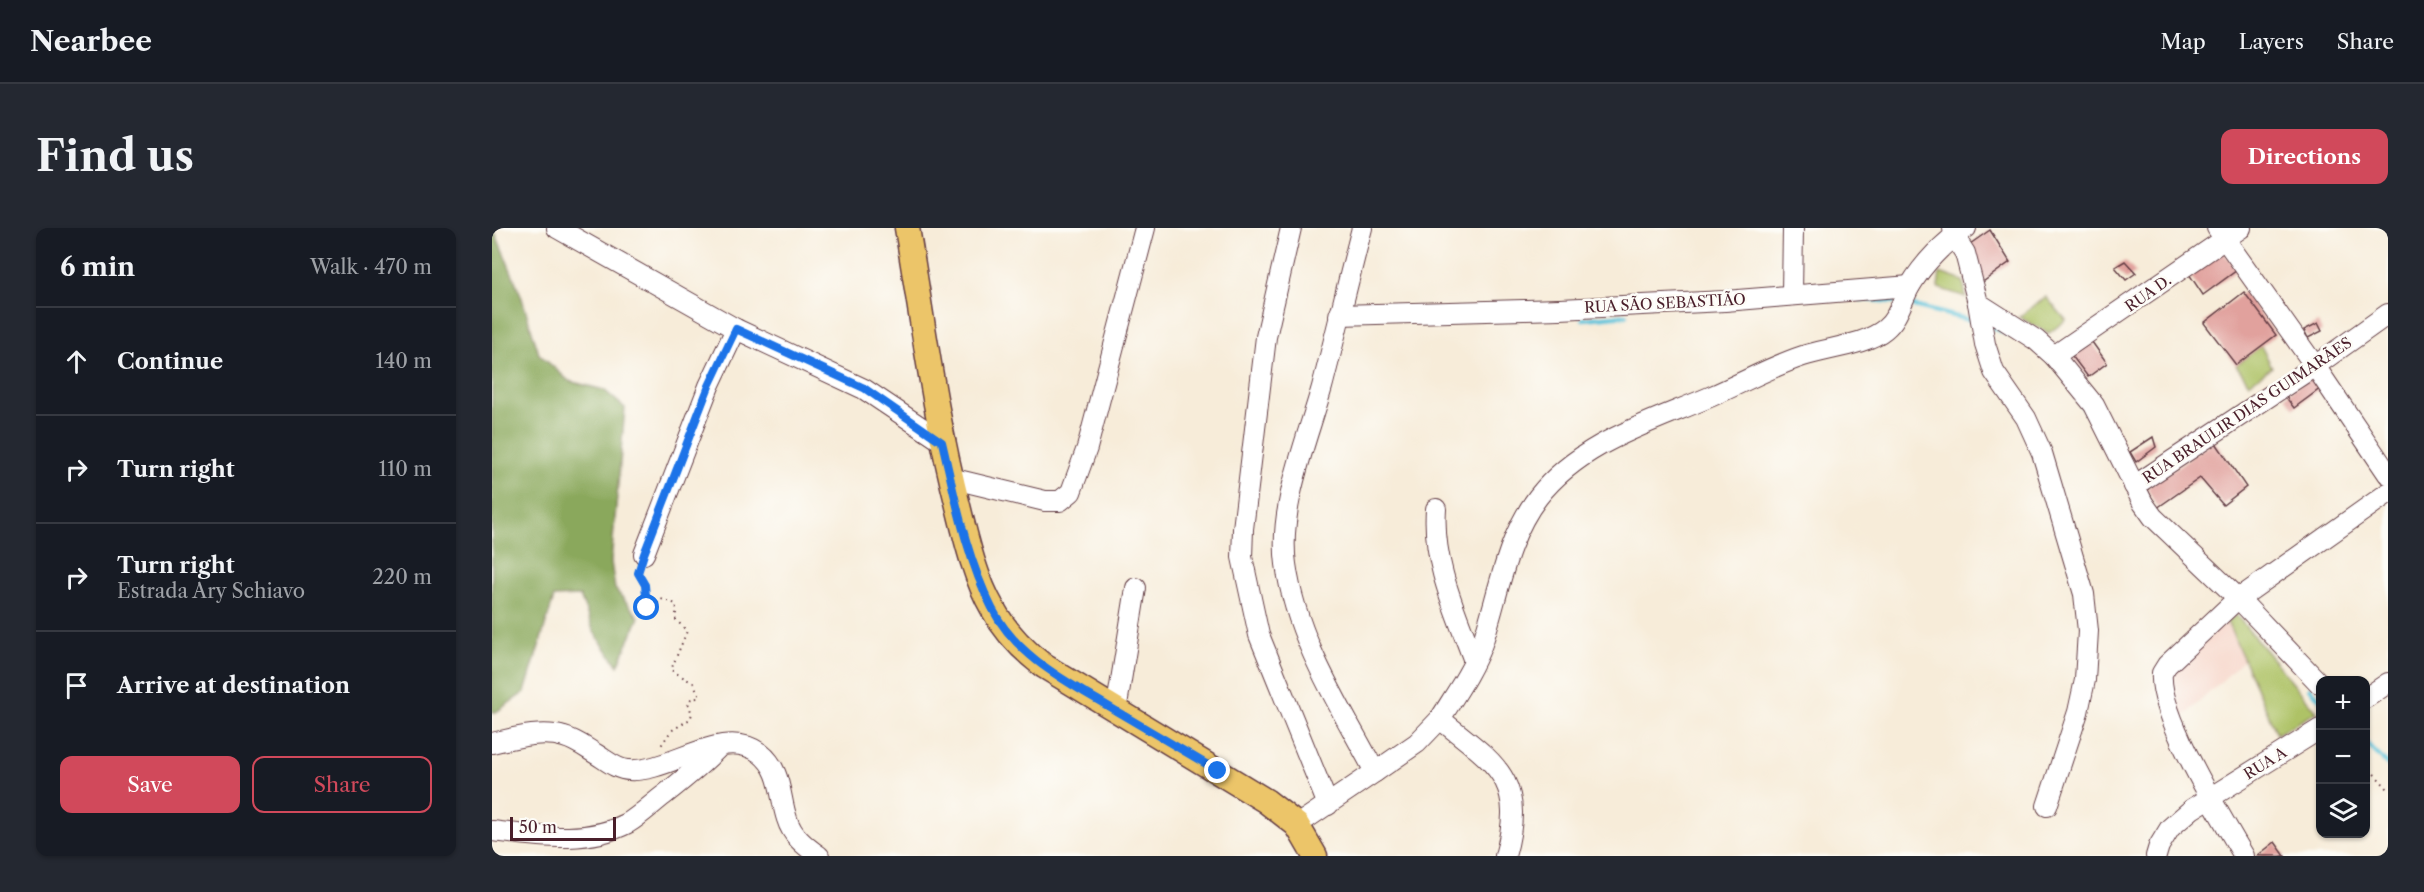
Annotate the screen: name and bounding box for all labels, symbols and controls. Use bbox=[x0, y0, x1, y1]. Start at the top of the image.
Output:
text: Nearbee bbox=[30, 24, 152, 58]
text: Map bbox=[2161, 29, 2206, 54]
text: Layers bbox=[2239, 29, 2304, 54]
text: Share bbox=[2337, 29, 2394, 54]
button: Directions bbox=[2221, 129, 2388, 184]
text: Find us bbox=[36, 130, 194, 182]
text: 6 min bbox=[60, 251, 135, 283]
text: Walk · 470 m bbox=[310, 255, 432, 279]
street label: RUA D. bbox=[2121, 270, 2175, 316]
street label: RUA SÃO SEBASTIÃO bbox=[1584, 289, 1746, 317]
street label: RUA BRAULIR DIAS GUIMARÃES bbox=[2139, 333, 2355, 487]
icon: ahead bbox=[60, 345, 93, 378]
text: Continue bbox=[117, 348, 223, 375]
text: 140 m bbox=[375, 349, 432, 373]
icon: right bbox=[60, 453, 93, 486]
text: Turn right bbox=[117, 456, 235, 483]
text: 110 m bbox=[379, 457, 432, 481]
text: Turn right bbox=[117, 552, 235, 579]
icon: right bbox=[60, 561, 93, 594]
text: 220 m bbox=[372, 565, 432, 589]
text: Estrada Ary Schiavo bbox=[117, 579, 305, 603]
route start bbox=[633, 594, 659, 620]
icon: arrive bbox=[60, 669, 93, 702]
text: Arrive at destination bbox=[117, 672, 350, 699]
map controls bbox=[2316, 676, 2370, 838]
button: + bbox=[2316, 676, 2370, 730]
button: − bbox=[2316, 730, 2370, 784]
street label: RUA A bbox=[2240, 742, 2291, 783]
button: Save bbox=[60, 756, 240, 813]
button: Share bbox=[252, 756, 432, 813]
route end bbox=[1204, 757, 1230, 783]
button: layers bbox=[2316, 784, 2370, 838]
scale bar bbox=[510, 814, 616, 842]
text: 50 m bbox=[519, 817, 557, 837]

